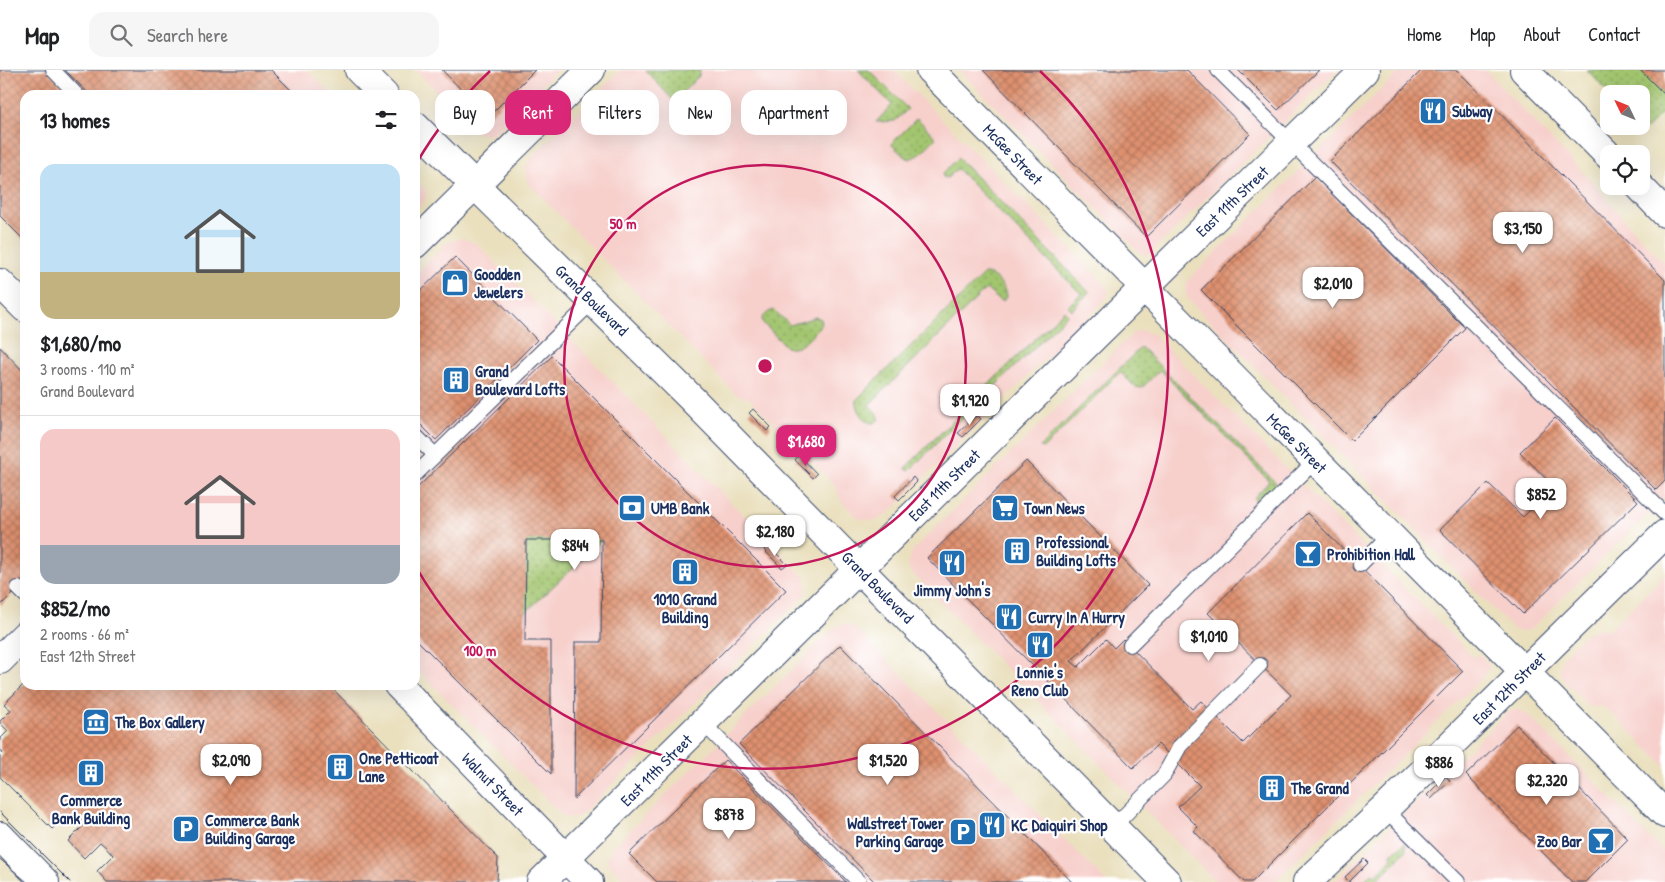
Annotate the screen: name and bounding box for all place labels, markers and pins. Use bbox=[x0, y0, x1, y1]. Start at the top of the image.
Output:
restaurant icon: Subway bbox=[1418, 96, 1448, 126]
place label: Subway bbox=[1452, 100, 1493, 123]
pin: $3,150 bbox=[1482, 212, 1564, 254]
place label: Goodden Jewelers bbox=[474, 263, 524, 303]
pin: $2,010 bbox=[1292, 266, 1374, 309]
shop icon: Goodden Jewelers bbox=[440, 268, 470, 298]
centre of rings bbox=[756, 357, 774, 375]
place label: Grand Boulevard Lofts bbox=[475, 360, 566, 400]
building icon: Grand Boulevard Lofts bbox=[441, 365, 471, 395]
pin: $1,920 bbox=[929, 384, 1011, 426]
pin: $1,680 bbox=[765, 424, 847, 467]
pin: $852 bbox=[1511, 478, 1571, 520]
bank icon: UMB Bank bbox=[617, 493, 647, 523]
supermarket icon: Town News bbox=[990, 493, 1020, 523]
place label: UMB Bank bbox=[651, 497, 710, 519]
place label: Town News bbox=[1023, 497, 1086, 519]
pin: $2,180 bbox=[734, 514, 816, 557]
pin: $844 bbox=[545, 528, 605, 571]
place label: Professional Building Lofts bbox=[1036, 531, 1117, 572]
building icon: Professional Building Lofts bbox=[1002, 536, 1032, 566]
bar icon: Prohibition Hall bbox=[1293, 539, 1323, 569]
place label: Prohibition Hall bbox=[1327, 543, 1416, 565]
restaurant icon: Jimmy John's bbox=[937, 548, 967, 578]
building icon: 1010 Grand Building bbox=[670, 557, 700, 587]
place label: Jimmy John's bbox=[914, 579, 991, 602]
place label: 1010 Grand Building bbox=[653, 588, 717, 629]
restaurant icon: Curry In A Hurry bbox=[994, 602, 1024, 632]
place label: Curry In A Hurry bbox=[1028, 606, 1125, 629]
pin: $1,010 bbox=[1168, 620, 1250, 662]
restaurant icon: Lonnie's Reno Club bbox=[1025, 630, 1055, 660]
place label: Lonnie's Reno Club bbox=[1011, 661, 1069, 701]
museum icon: The Box Gallery bbox=[81, 707, 111, 737]
place label: The Box Gallery bbox=[114, 711, 205, 734]
pin: $2,090 bbox=[190, 744, 272, 786]
pin: $1,520 bbox=[847, 744, 929, 786]
pin: $886 bbox=[1409, 746, 1469, 788]
place label: One Petticoat Lane bbox=[359, 747, 439, 787]
building icon: One Petticoat Lane bbox=[325, 752, 355, 782]
building icon: Commerce Bank Building bbox=[76, 758, 106, 788]
pin: $2,320 bbox=[1506, 764, 1588, 806]
building icon: The Grand bbox=[1257, 773, 1287, 803]
place label: The Grand bbox=[1290, 777, 1350, 799]
place label: Commerce Bank Building bbox=[52, 789, 130, 830]
pin: $878 bbox=[699, 798, 759, 840]
place label: Commerce Bank Building Garage bbox=[205, 809, 299, 850]
restaurant icon: KC Daiquiri Shop bbox=[977, 810, 1007, 840]
place label: Wallstreet Tower Parking Garage bbox=[847, 812, 945, 853]
parking icon: Commerce Bank Building Garage bbox=[171, 814, 201, 844]
place label: KC Daiquiri Shop bbox=[1011, 814, 1108, 837]
parking icon: Wallstreet Tower Parking Garage bbox=[948, 817, 978, 847]
bar icon: Zoo Bar bbox=[1586, 826, 1616, 856]
place label: Zoo Bar bbox=[1537, 830, 1583, 852]

